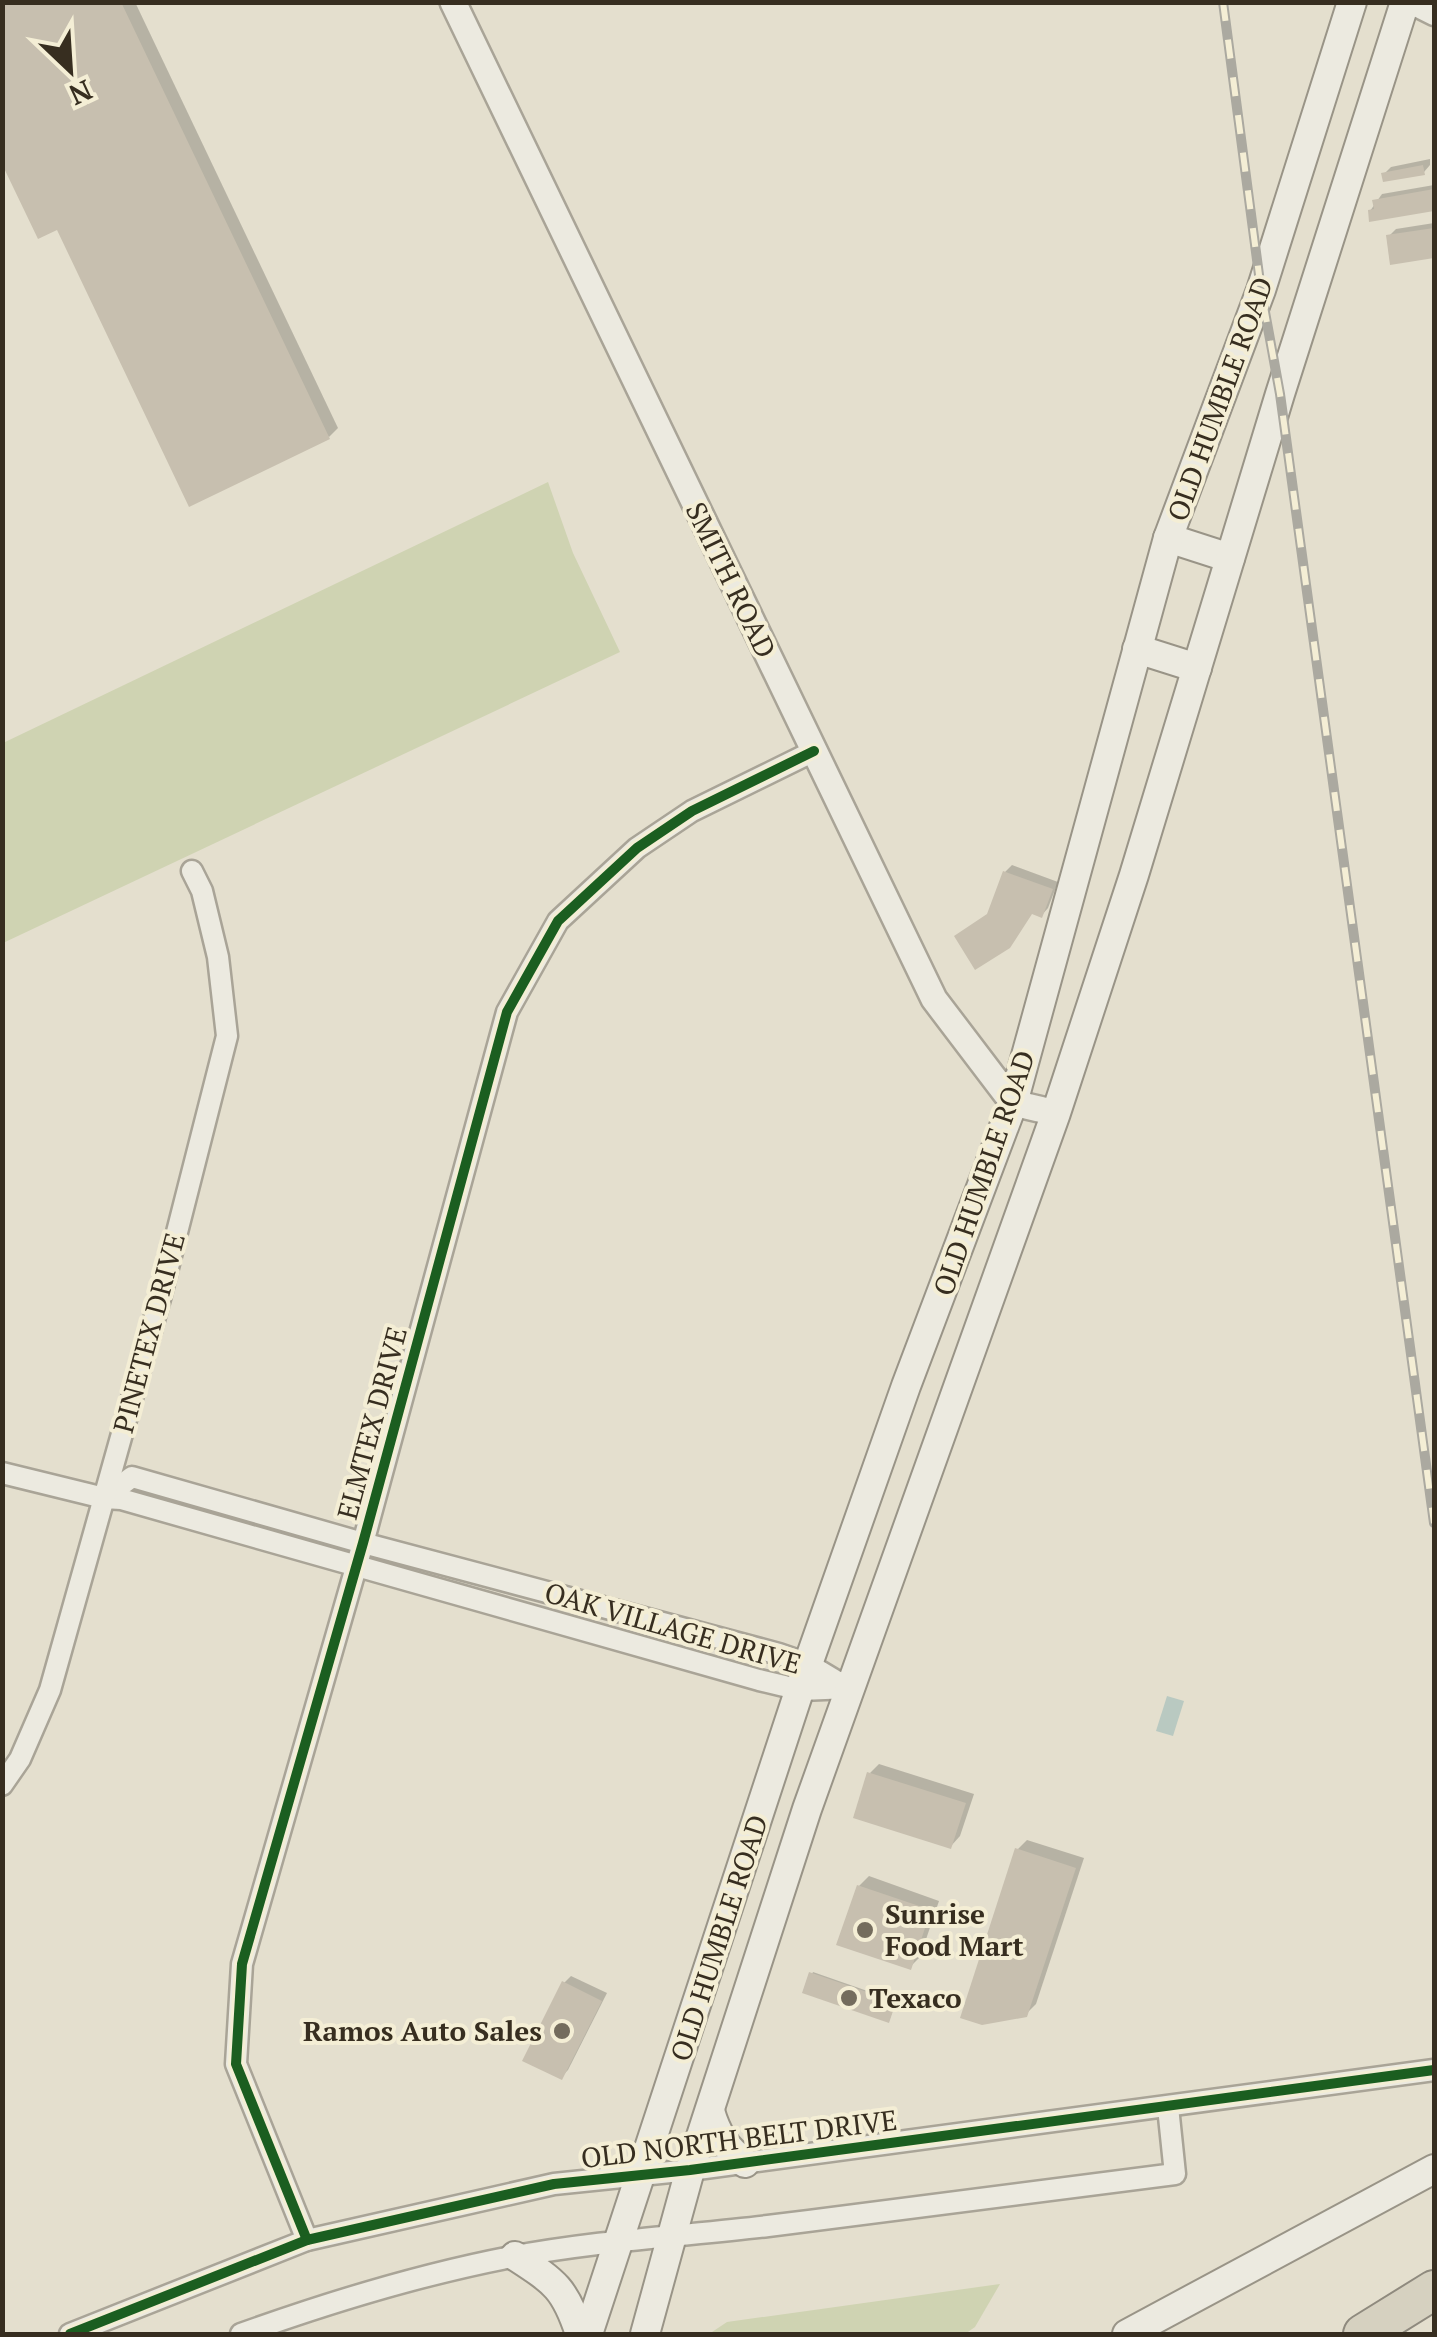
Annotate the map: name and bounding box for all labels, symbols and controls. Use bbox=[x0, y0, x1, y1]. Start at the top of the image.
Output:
north arrow bbox=[20, 20, 120, 120]
text: N bbox=[63, 72, 98, 114]
street label: OLD HUMBLE ROAD bbox=[1158, 272, 1281, 526]
street label: SMITH ROAD bbox=[678, 496, 785, 664]
street label: OLD HUMBLE ROAD bbox=[924, 1045, 1043, 1300]
street label: PINETEX DRIVE bbox=[104, 1229, 193, 1437]
street label: ELMTEX DRIVE bbox=[328, 1322, 415, 1523]
street label: OAK VILLAGE DRIVE bbox=[541, 1573, 806, 1682]
street label: OLD HUMBLE ROAD bbox=[661, 1810, 776, 2066]
place label: Sunrise Food Mart bbox=[885, 1895, 1024, 1964]
marker: Sunrise Food Mart bbox=[854, 1919, 876, 1941]
place label: Texaco bbox=[869, 1979, 962, 2016]
marker: Texaco bbox=[838, 1987, 860, 2009]
place label: Ramos Auto Sales bbox=[303, 2012, 542, 2049]
marker: Ramos Auto Sales bbox=[551, 2020, 573, 2042]
street label: OLD NORTH BELT DRIVE bbox=[579, 2101, 899, 2176]

